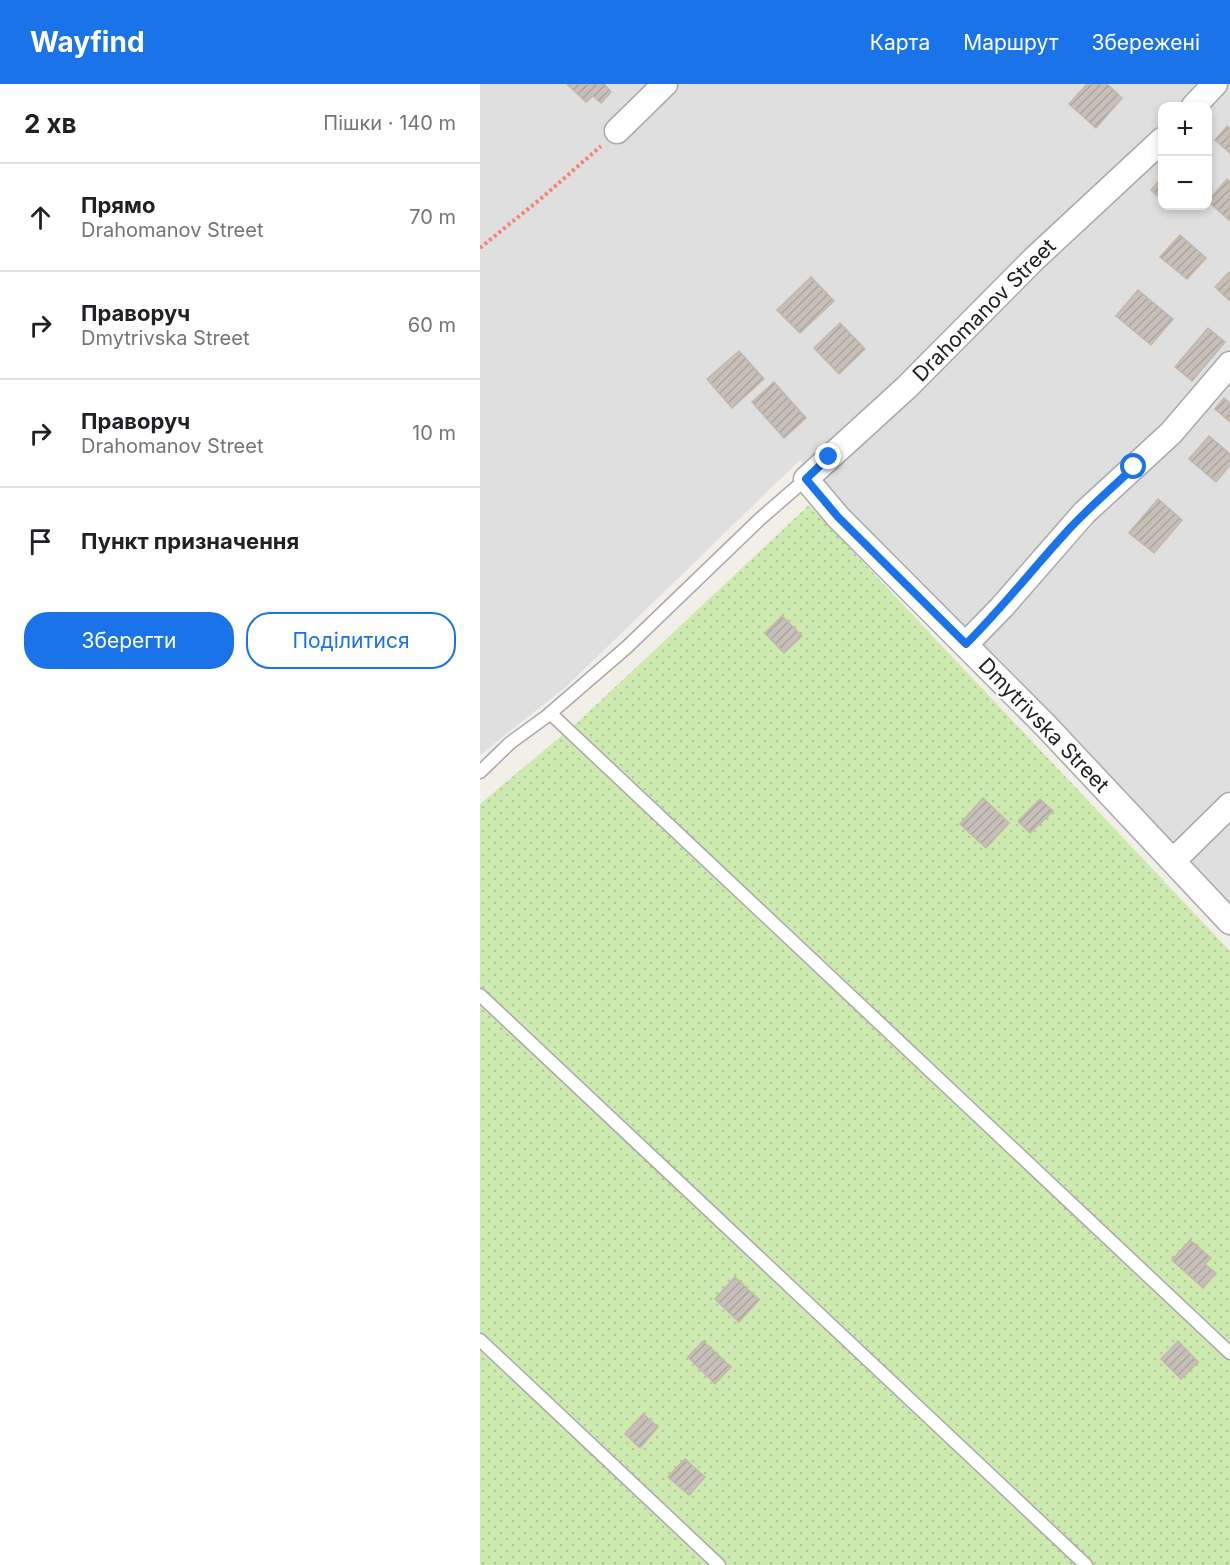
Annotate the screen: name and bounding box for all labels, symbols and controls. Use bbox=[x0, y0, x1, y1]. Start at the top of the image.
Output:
text: Wayfind bbox=[30, 25, 145, 59]
text: Карта bbox=[870, 30, 930, 55]
text: Маршрут bbox=[963, 30, 1058, 55]
text: Збережені bbox=[1091, 30, 1200, 55]
map controls bbox=[1158, 102, 1212, 210]
button: + bbox=[1158, 102, 1212, 156]
text: 2 хв bbox=[24, 108, 77, 139]
text: Пішки · 140 m bbox=[323, 111, 456, 135]
button: − bbox=[1158, 156, 1212, 210]
text: Прямо bbox=[81, 192, 155, 218]
icon: ahead bbox=[24, 201, 57, 234]
text: 70 m bbox=[409, 205, 456, 229]
text: Drahomanov Street bbox=[81, 218, 263, 242]
street label: Drahomanov Street bbox=[907, 233, 1061, 387]
text: Праворуч bbox=[81, 300, 190, 326]
icon: right bbox=[24, 309, 57, 342]
text: 60 m bbox=[408, 313, 456, 337]
text: Dmytrivska Street bbox=[81, 326, 250, 350]
text: Праворуч bbox=[81, 408, 190, 434]
icon: right bbox=[24, 417, 57, 450]
text: 10 m bbox=[412, 421, 456, 445]
text: Drahomanov Street bbox=[81, 434, 263, 458]
route end bbox=[815, 443, 841, 469]
route start bbox=[1120, 453, 1146, 479]
icon: arrive bbox=[24, 525, 57, 558]
text: Пункт призначення bbox=[81, 528, 299, 554]
button: Зберегти bbox=[24, 612, 234, 669]
button: Поділитися bbox=[246, 612, 456, 669]
street label: Dmytrivska Street bbox=[974, 653, 1115, 797]

